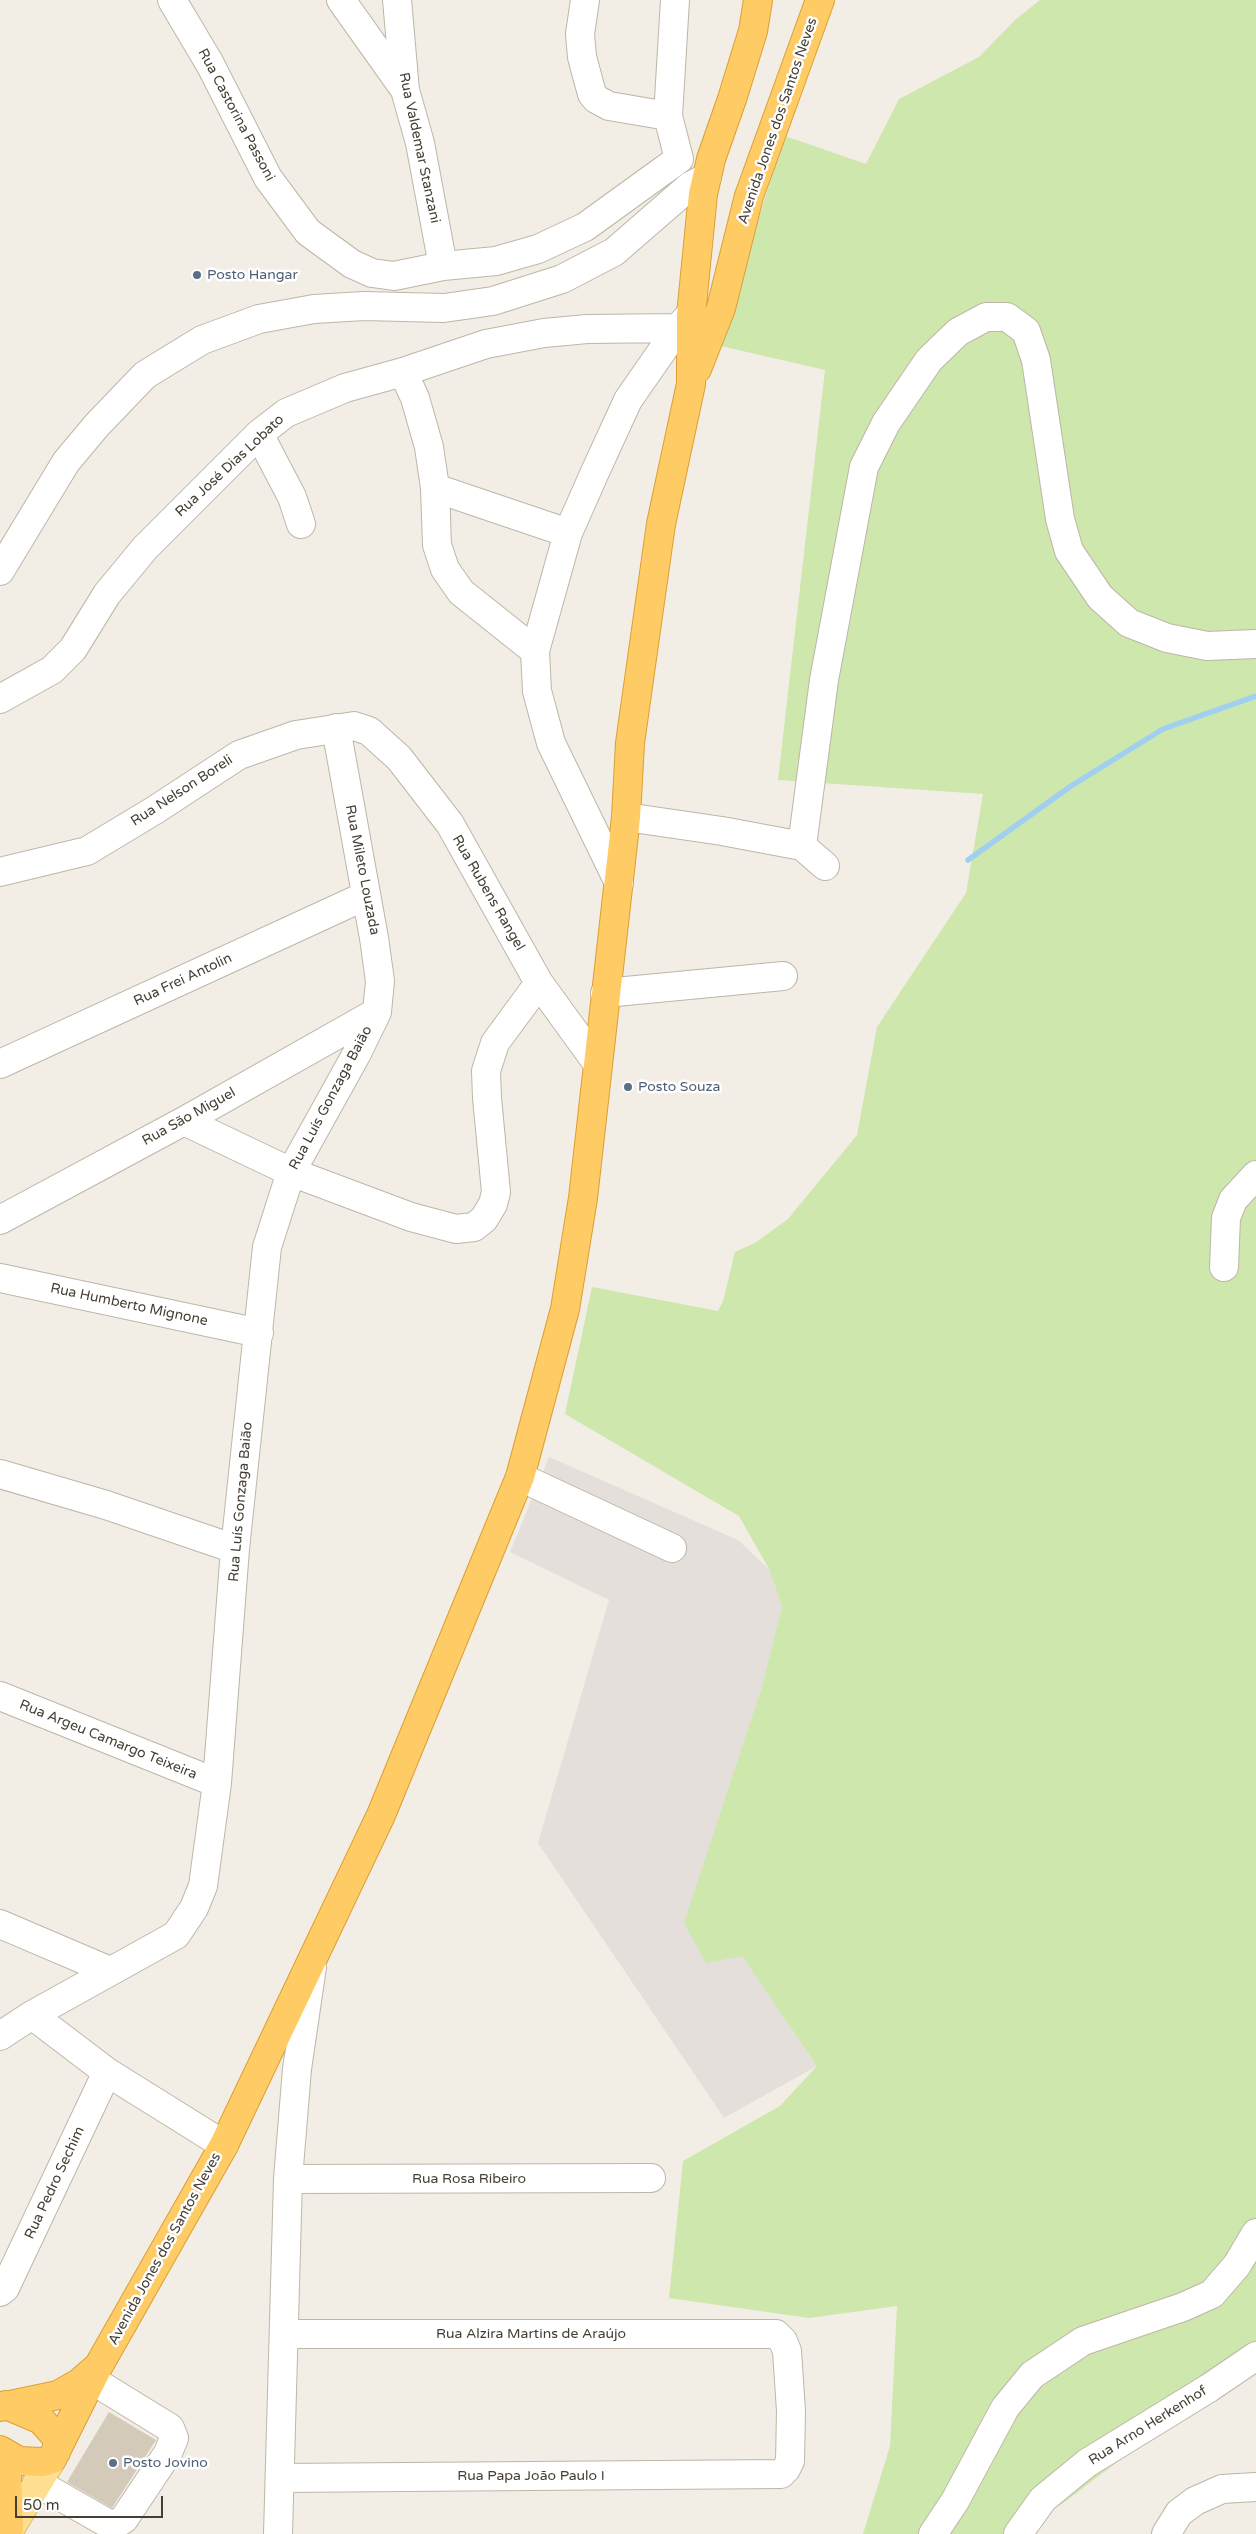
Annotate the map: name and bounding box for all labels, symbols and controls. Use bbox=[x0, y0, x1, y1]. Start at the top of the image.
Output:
street label: Avenida Jones dos Santos Neves bbox=[735, 16, 821, 226]
street label: Rua Castorina Passoni bbox=[194, 46, 278, 184]
street label: Rua Valdemar Stanzani bbox=[395, 71, 443, 225]
place label: Posto Hangar bbox=[207, 267, 298, 283]
marker: Posto Hangar bbox=[191, 269, 203, 281]
street label: Rua José Dias Lobato bbox=[172, 411, 288, 521]
street label: Rua Nelson Boreli bbox=[128, 752, 236, 830]
street label: Rua Mileto Louzada bbox=[341, 803, 383, 937]
street label: Rua Rubens Rangel bbox=[448, 832, 528, 954]
street label: Rua Frei Antolin bbox=[131, 950, 235, 1010]
street label: Rua Luís Gonzaga Baião bbox=[286, 1023, 376, 1173]
place label: Posto Souza bbox=[638, 1079, 720, 1095]
marker: Posto Souza bbox=[622, 1081, 634, 1093]
street label: Rua São Miguel bbox=[139, 1084, 239, 1150]
street label: Rua Humberto Mignone bbox=[49, 1280, 209, 1330]
street label: Rua Luís Gonzaga Baião bbox=[226, 1421, 256, 1583]
street label: Rua Argeu Camargo Teixeira bbox=[17, 1697, 199, 1783]
street label: Rua Pedro Sechim bbox=[22, 2124, 88, 2242]
street label: Avenida Jones dos Santos Neves bbox=[105, 2150, 225, 2348]
street label: Rua Rosa Ribeiro bbox=[412, 2171, 526, 2187]
street label: Rua Alzira Martins de Araújo bbox=[436, 2326, 626, 2342]
street label: Rua Arno Herkenhof bbox=[1086, 2383, 1210, 2469]
place label: Posto Jovino bbox=[123, 2455, 208, 2471]
marker: Posto Jovino bbox=[107, 2457, 119, 2469]
street label: Rua Papa João Paulo I bbox=[457, 2468, 605, 2484]
scale bar bbox=[18, 2486, 165, 2518]
text: 50 m bbox=[23, 2496, 60, 2514]

